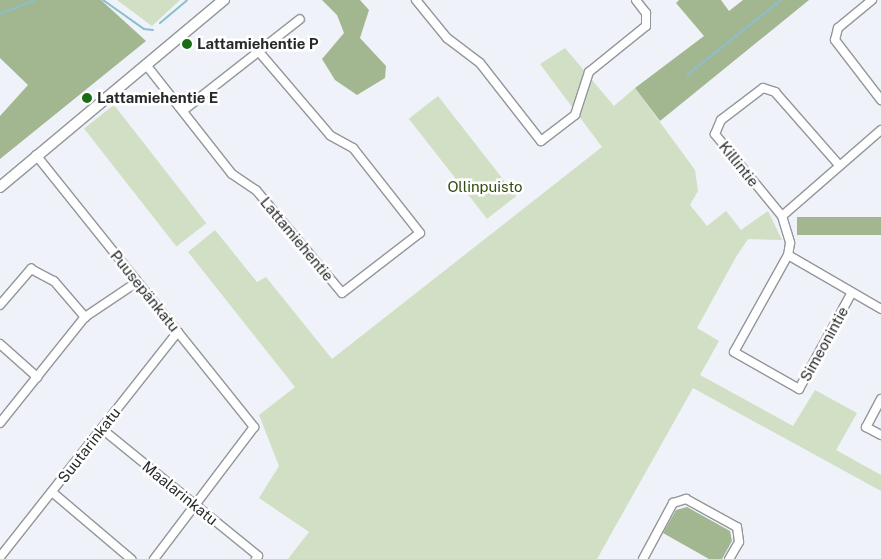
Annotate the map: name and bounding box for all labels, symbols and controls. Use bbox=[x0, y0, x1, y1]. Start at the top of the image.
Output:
place label: Lattamiehentie P bbox=[197, 35, 319, 53]
marker: Lattamiehentie P bbox=[181, 38, 193, 50]
place label: Lattamiehentie E bbox=[97, 89, 218, 107]
marker: Lattamiehentie E bbox=[81, 92, 93, 104]
street label: Killintie bbox=[715, 138, 763, 190]
park label: Ollinpuisto bbox=[447, 178, 523, 196]
street label: Lattamiehentie bbox=[257, 193, 337, 285]
street label: Puusepänkatu bbox=[107, 247, 183, 335]
street label: Simeonintie bbox=[796, 303, 852, 385]
street label: Suutarinkatu bbox=[54, 404, 124, 486]
street label: Maalarinkatu bbox=[139, 457, 221, 529]

